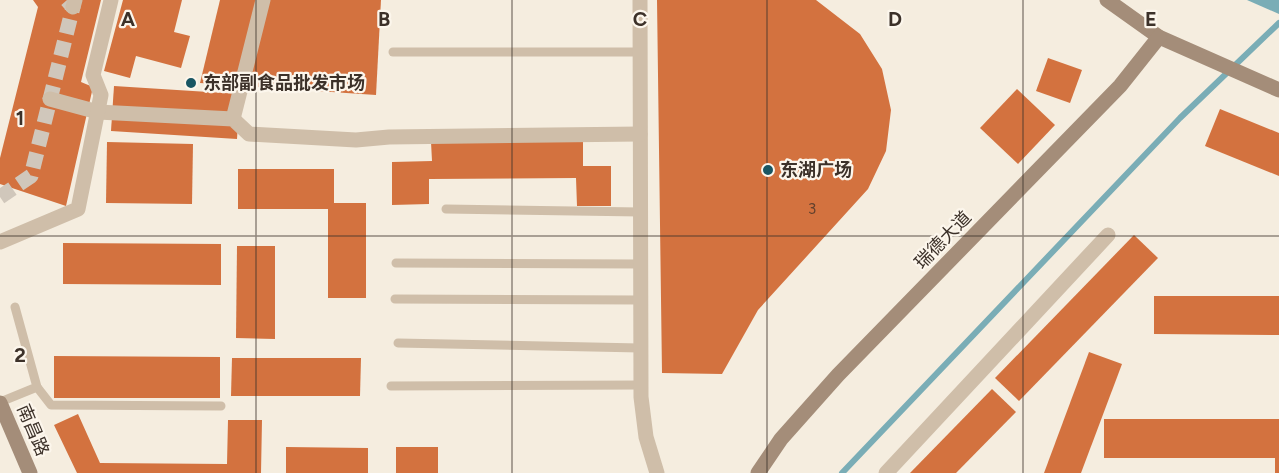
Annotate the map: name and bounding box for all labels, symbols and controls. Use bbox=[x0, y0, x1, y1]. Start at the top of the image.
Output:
text: A bbox=[121, 7, 136, 31]
text: B bbox=[378, 7, 390, 31]
text: C bbox=[633, 7, 647, 31]
text: D bbox=[888, 7, 902, 31]
text: E bbox=[1145, 7, 1157, 31]
place label: 东部副食品批发市场 bbox=[203, 72, 365, 94]
marker: 东部副食品批发市场 bbox=[184, 76, 198, 90]
text: 1 bbox=[16, 106, 24, 130]
place label: 东湖广场 bbox=[780, 159, 852, 181]
marker: 东湖广场 bbox=[761, 163, 775, 177]
house number: 3 bbox=[808, 200, 816, 218]
street label: 瑞德大道 bbox=[910, 206, 976, 274]
text: 2 bbox=[14, 343, 26, 367]
street label: 南昌路 bbox=[12, 401, 54, 459]

